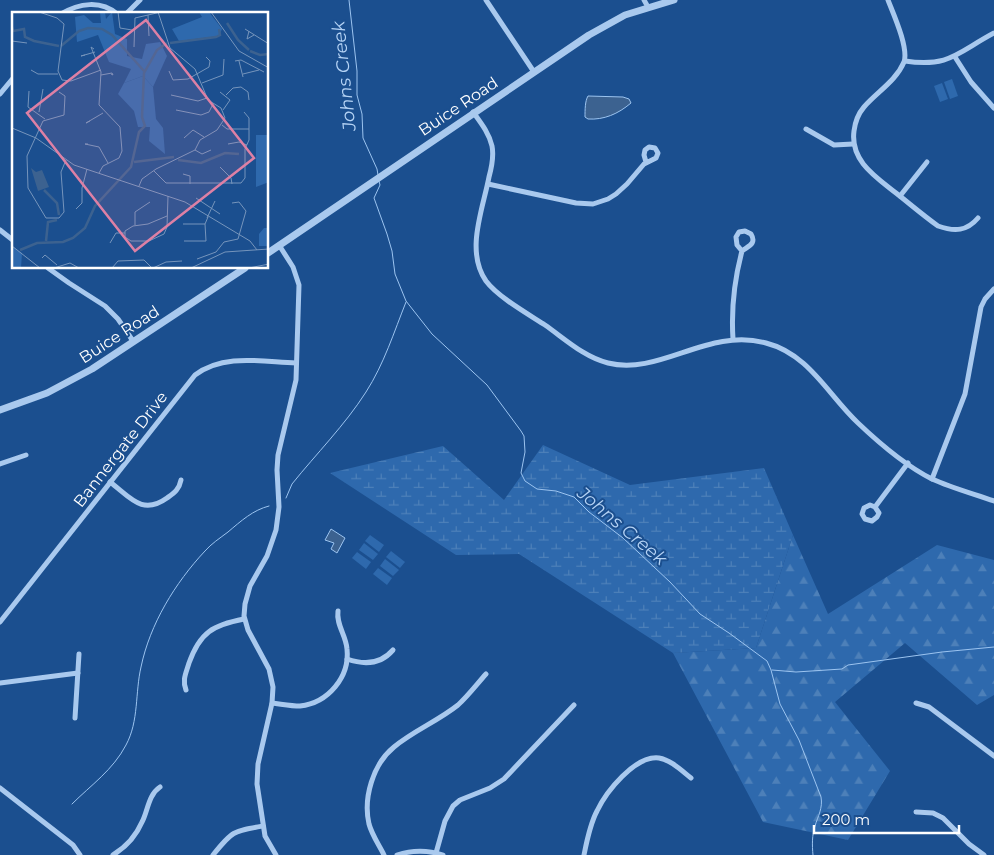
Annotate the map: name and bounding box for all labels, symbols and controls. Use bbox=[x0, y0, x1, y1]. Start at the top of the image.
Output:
inset map bbox=[12, 12, 269, 269]
water label: Johns Creek bbox=[327, 19, 361, 133]
street label: Buice Road bbox=[415, 73, 502, 140]
street label: Buice Road bbox=[76, 301, 163, 367]
street label: Bannergate Drive bbox=[69, 388, 171, 511]
water label: Johns Creek bbox=[572, 481, 672, 571]
scale bar bbox=[814, 802, 959, 834]
text: 200 m bbox=[822, 810, 870, 829]

